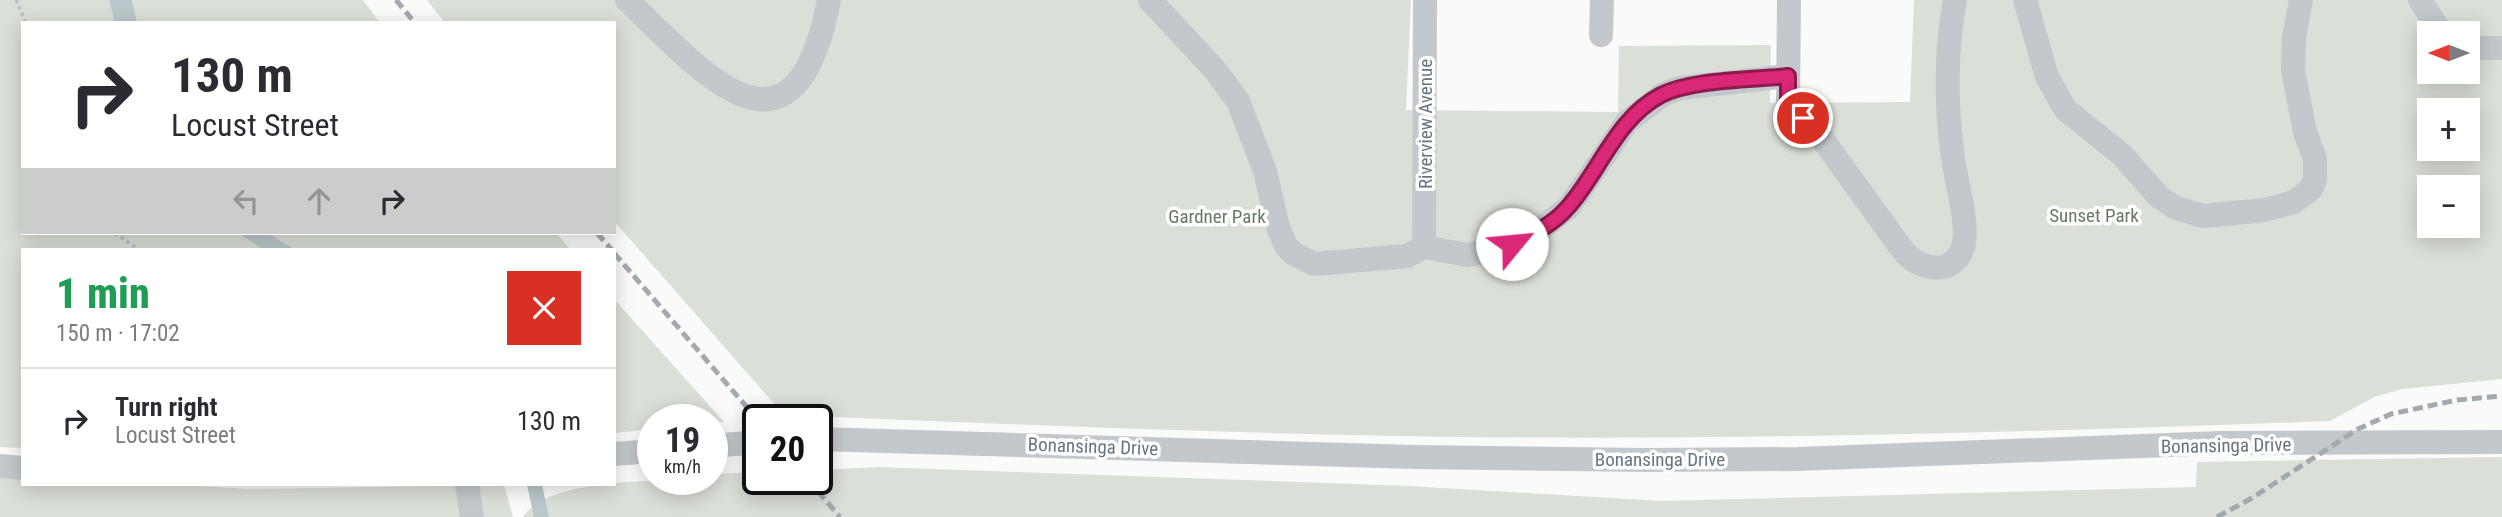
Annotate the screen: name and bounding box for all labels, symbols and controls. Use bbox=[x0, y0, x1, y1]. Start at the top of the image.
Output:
north arrow bbox=[2417, 21, 2480, 84]
map controls bbox=[2417, 21, 2480, 238]
text: 130 m bbox=[171, 47, 293, 104]
icon: right bbox=[56, 49, 147, 140]
street label: Riverview Avenue bbox=[1414, 59, 1437, 189]
pin bbox=[1773, 88, 1833, 148]
button: + bbox=[2417, 98, 2480, 161]
icon: arrive bbox=[1784, 99, 1822, 137]
text: Locust Street bbox=[171, 106, 339, 144]
button: − bbox=[2417, 175, 2480, 238]
icon: left bbox=[227, 182, 265, 220]
icon: ahead bbox=[300, 182, 338, 220]
icon: right bbox=[373, 182, 411, 220]
park label: Sunset Park bbox=[2049, 204, 2139, 227]
park label: Gardner Park bbox=[1168, 205, 1266, 228]
position arrow bbox=[1475, 207, 1549, 281]
text: 1 min bbox=[56, 269, 150, 318]
button: close bbox=[507, 271, 581, 345]
text: 150 m · 17:02 bbox=[56, 320, 180, 347]
text: Turn right bbox=[115, 392, 217, 422]
icon: right bbox=[56, 402, 94, 440]
speed limit sign: 20 bbox=[742, 404, 833, 495]
text: 130 m bbox=[517, 406, 581, 436]
text: 19 bbox=[665, 420, 700, 461]
text: Locust Street bbox=[115, 422, 236, 449]
street label: Bonansinga Drive bbox=[1027, 433, 1159, 460]
street label: Bonansinga Drive bbox=[2161, 433, 2291, 458]
street label: Bonansinga Drive bbox=[1595, 448, 1725, 471]
text: km/h bbox=[664, 456, 701, 477]

